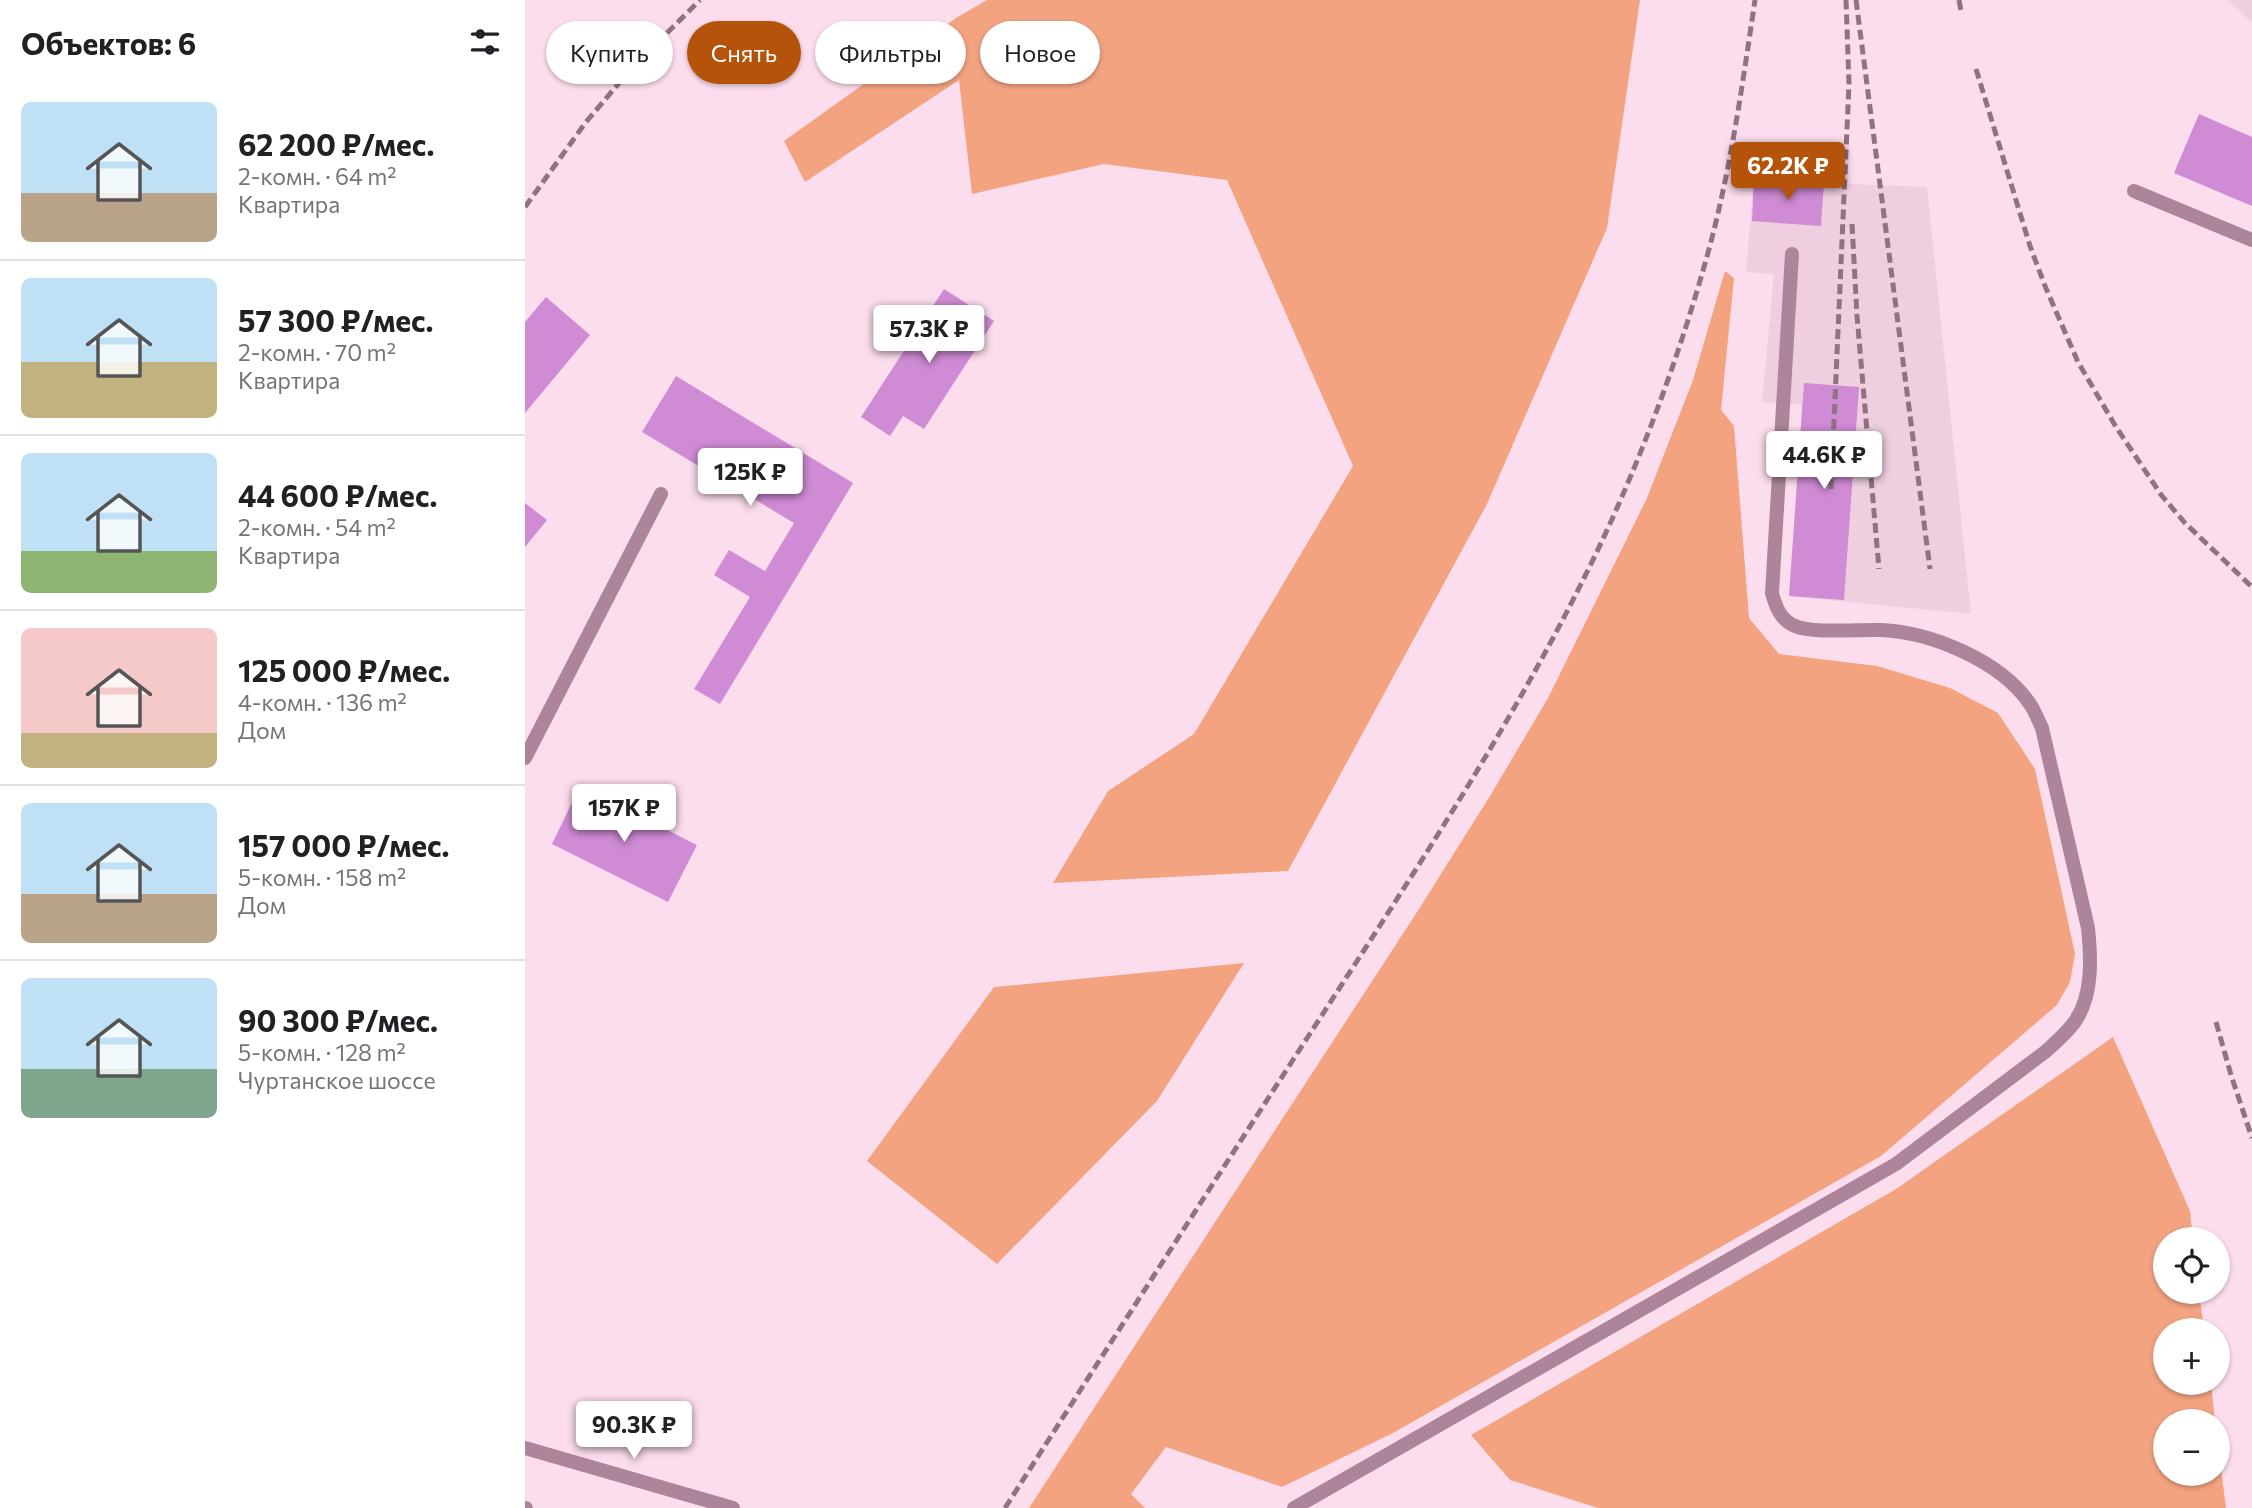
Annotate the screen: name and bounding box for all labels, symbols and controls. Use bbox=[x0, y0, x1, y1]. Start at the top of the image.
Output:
chip: Купить bbox=[546, 21, 673, 84]
chip: Снять bbox=[687, 21, 801, 84]
chip: Фильтры bbox=[815, 21, 966, 84]
chip: Новое bbox=[980, 21, 1100, 84]
icon: filters bbox=[466, 23, 504, 61]
text: Объектов: 6 bbox=[21, 24, 196, 61]
text: 62 200 ₽/мес. bbox=[238, 125, 434, 162]
icon: home bbox=[77, 130, 161, 214]
pin: 62.2K ₽ bbox=[1723, 142, 1853, 202]
text: 62.2K ₽ bbox=[1747, 151, 1829, 179]
text: 2-комн. · 64 m² bbox=[238, 162, 397, 190]
text: Квартира bbox=[238, 190, 340, 218]
text: 57 300 ₽/мес. bbox=[238, 301, 434, 338]
icon: home bbox=[77, 306, 161, 390]
pin: 57.3K ₽ bbox=[864, 306, 994, 365]
text: 57.3K ₽ bbox=[889, 314, 969, 342]
text: 2-комн. · 70 m² bbox=[238, 338, 396, 366]
text: Квартира bbox=[238, 366, 340, 394]
pin: 44.6K ₽ bbox=[1759, 432, 1889, 491]
text: 44.6K ₽ bbox=[1782, 440, 1866, 468]
pin: 125K ₽ bbox=[693, 448, 807, 508]
text: 125K ₽ bbox=[714, 457, 786, 485]
text: 44 600 ₽/мес. bbox=[238, 476, 437, 513]
icon: home bbox=[77, 481, 161, 565]
text: 2-комн. · 54 m² bbox=[238, 513, 396, 541]
text: Квартира bbox=[238, 541, 340, 569]
text: 125 000 ₽/мес. bbox=[238, 651, 450, 688]
icon: home bbox=[77, 656, 161, 740]
text: 4-комн. · 136 m² bbox=[238, 688, 407, 716]
text: Дом bbox=[238, 716, 286, 744]
pin: 157K ₽ bbox=[567, 784, 681, 844]
text: 157K ₽ bbox=[588, 793, 660, 821]
text: 157 000 ₽/мес. bbox=[238, 826, 450, 863]
icon: home bbox=[77, 831, 161, 915]
text: 5-комн. · 158 m² bbox=[238, 863, 406, 891]
text: Дом bbox=[238, 891, 286, 919]
text: 90 300 ₽/мес. bbox=[238, 1001, 438, 1038]
icon: home bbox=[77, 1006, 161, 1090]
text: 5-комн. · 128 m² bbox=[238, 1038, 406, 1066]
text: Чуртанское шоссе bbox=[238, 1066, 436, 1094]
map controls bbox=[2153, 1227, 2230, 1486]
button: locate bbox=[2153, 1227, 2230, 1304]
button: + bbox=[2153, 1318, 2230, 1395]
pin: 90.3K ₽ bbox=[569, 1402, 699, 1461]
button: − bbox=[2153, 1409, 2230, 1486]
text: 90.3K ₽ bbox=[592, 1410, 676, 1438]

